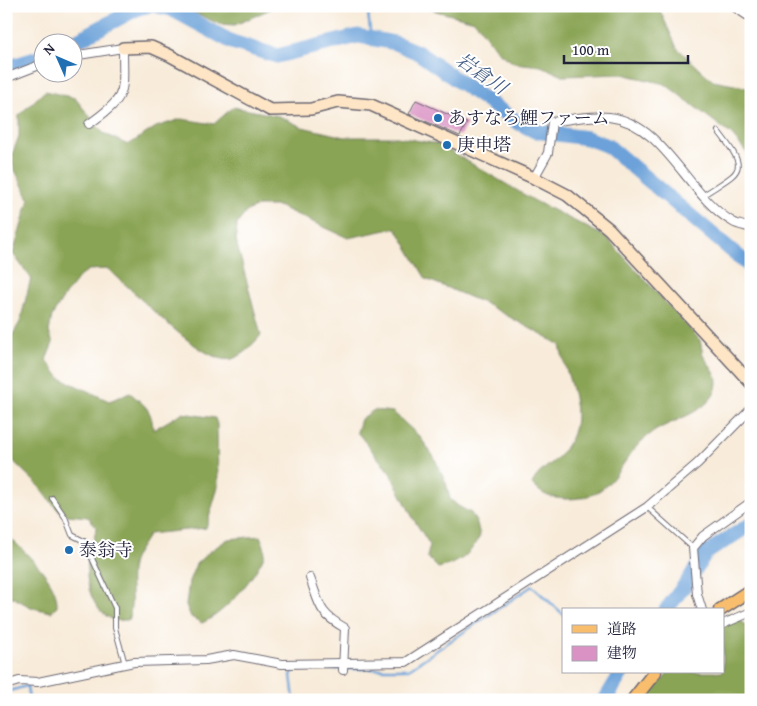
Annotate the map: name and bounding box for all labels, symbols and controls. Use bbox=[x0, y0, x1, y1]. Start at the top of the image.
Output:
north arrow bbox=[32, 32, 82, 82]
scale bar bbox=[564, 32, 688, 64]
text: N bbox=[38, 38, 60, 59]
text: 100 m bbox=[572, 39, 610, 60]
water label: 岩倉川 bbox=[451, 45, 515, 102]
place label: あすなろ鯉ファーム bbox=[448, 104, 610, 131]
marker: あすなろ鯉ファーム bbox=[432, 112, 444, 124]
place label: 庚申塔 bbox=[457, 131, 511, 158]
marker: 庚申塔 bbox=[441, 139, 453, 151]
place label: 泰翁寺 bbox=[79, 536, 133, 563]
marker: 泰翁寺 bbox=[63, 544, 75, 556]
legend bbox=[562, 608, 724, 674]
text: 道路 bbox=[607, 618, 637, 639]
text: 建物 bbox=[607, 642, 637, 663]

